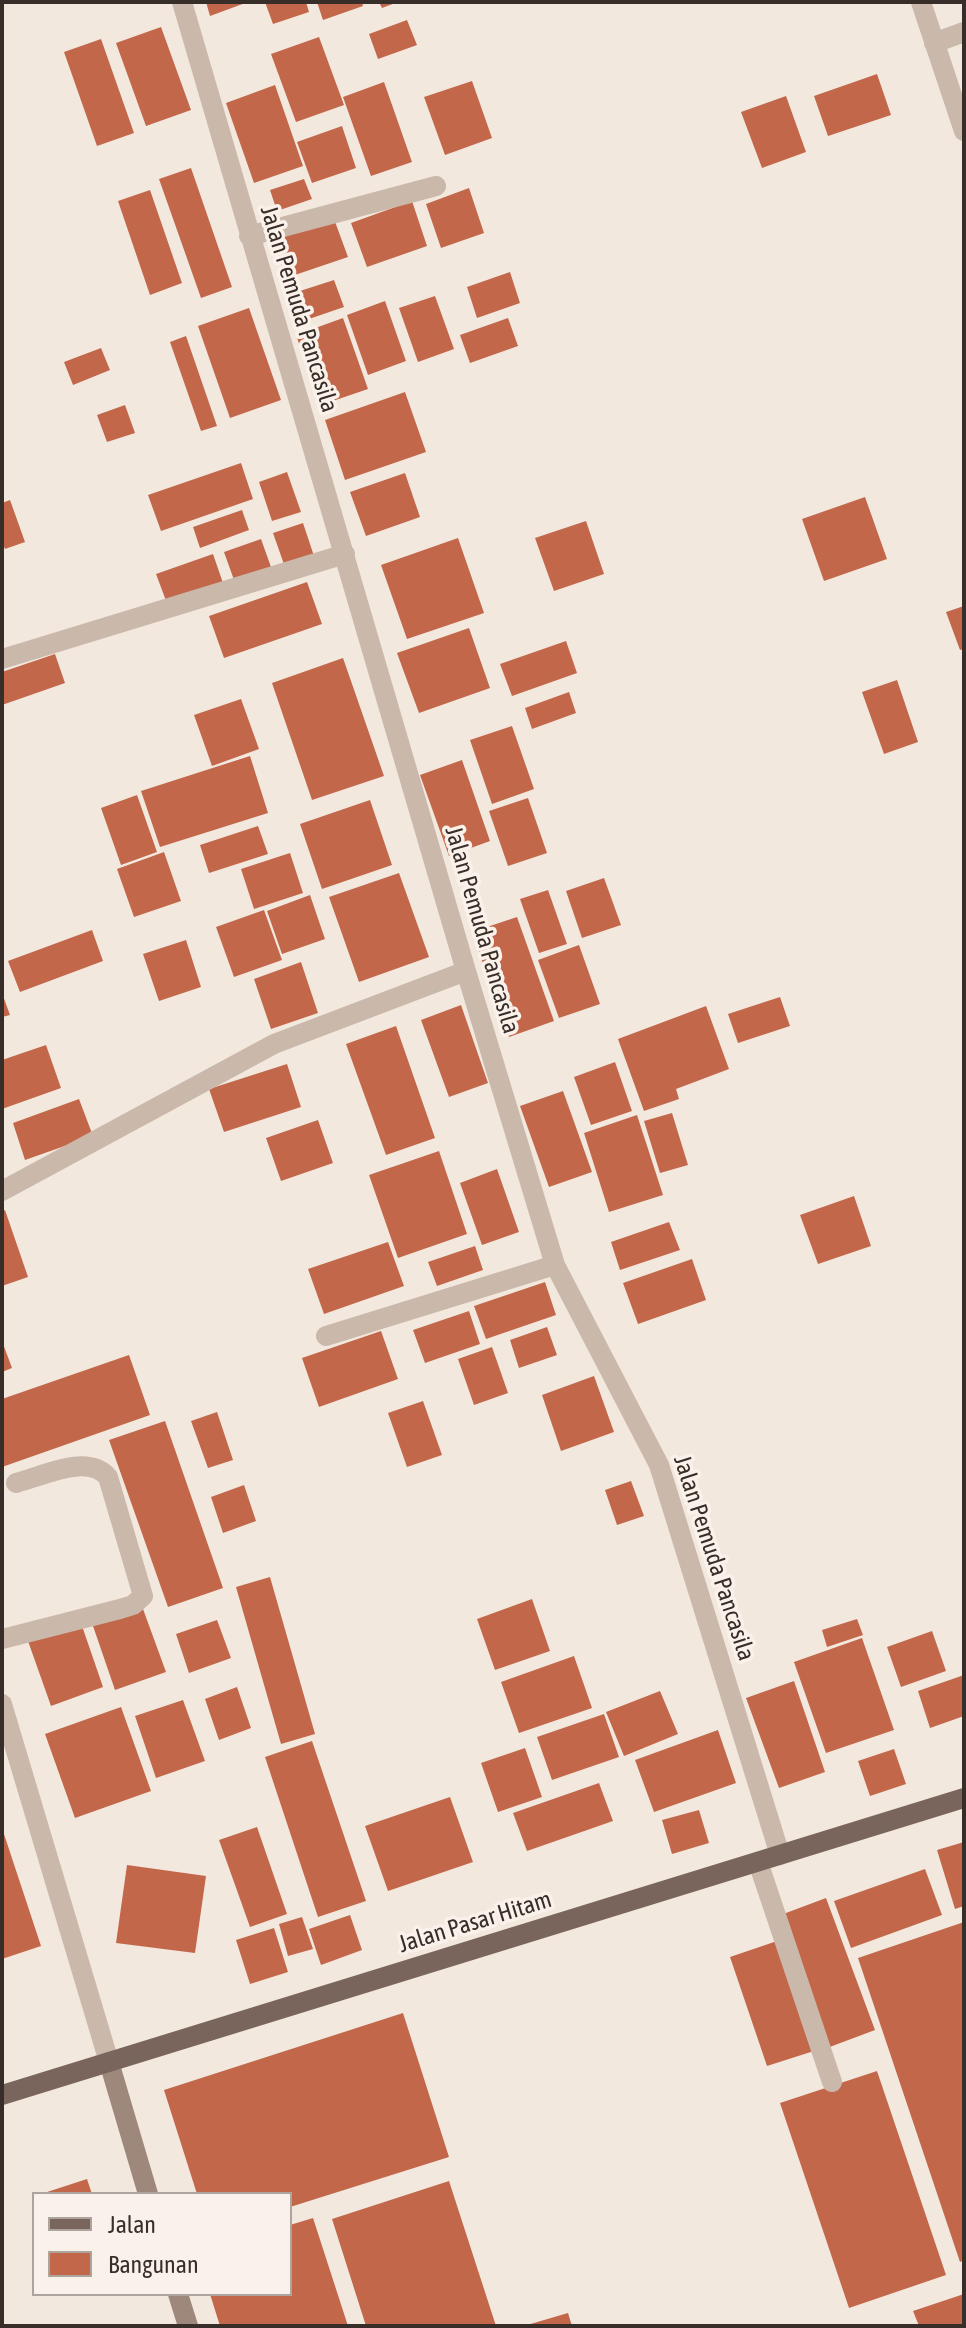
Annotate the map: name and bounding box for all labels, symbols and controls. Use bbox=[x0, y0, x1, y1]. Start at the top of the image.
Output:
street label: Jalan Pemuda Pancasila bbox=[254, 202, 344, 416]
street label: Jalan Pemuda Pancasila bbox=[439, 823, 525, 1037]
street label: Jalan Pemuda Pancasila bbox=[667, 1452, 761, 1664]
street label: Jalan Pasar Hitam bbox=[395, 1885, 555, 1959]
legend bbox=[32, 2192, 292, 2296]
text: Jalan bbox=[108, 2211, 156, 2238]
text: Bangunan bbox=[108, 2251, 199, 2278]

